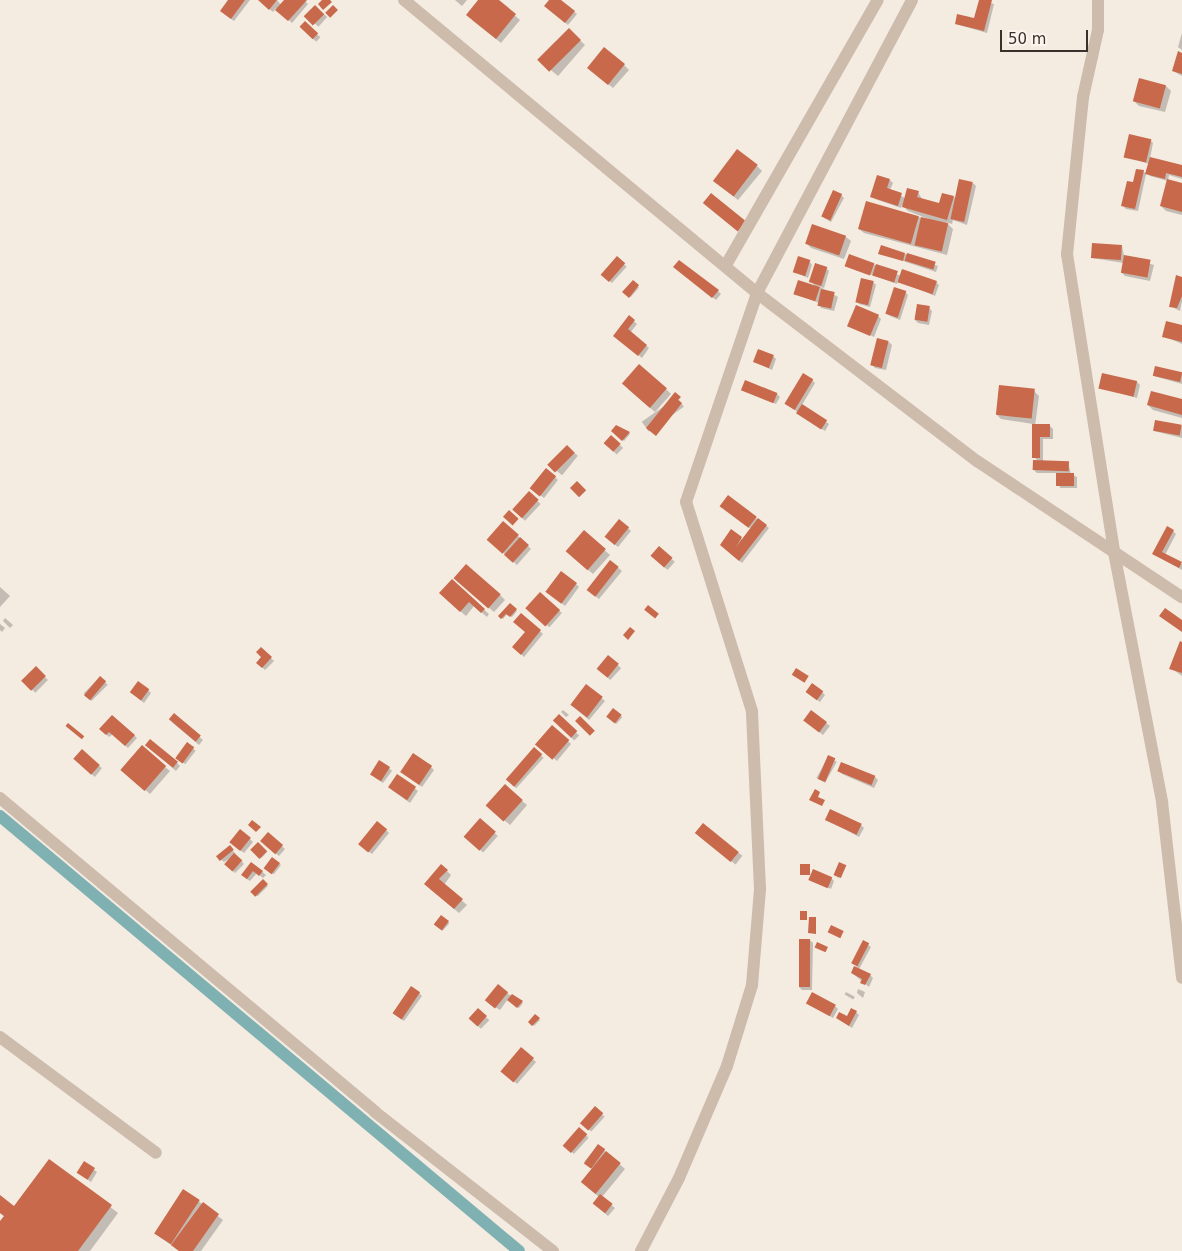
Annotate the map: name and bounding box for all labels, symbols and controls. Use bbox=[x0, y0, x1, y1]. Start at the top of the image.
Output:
scale bar bbox=[1002, 20, 1090, 52]
text: 50 m bbox=[1008, 30, 1046, 48]

